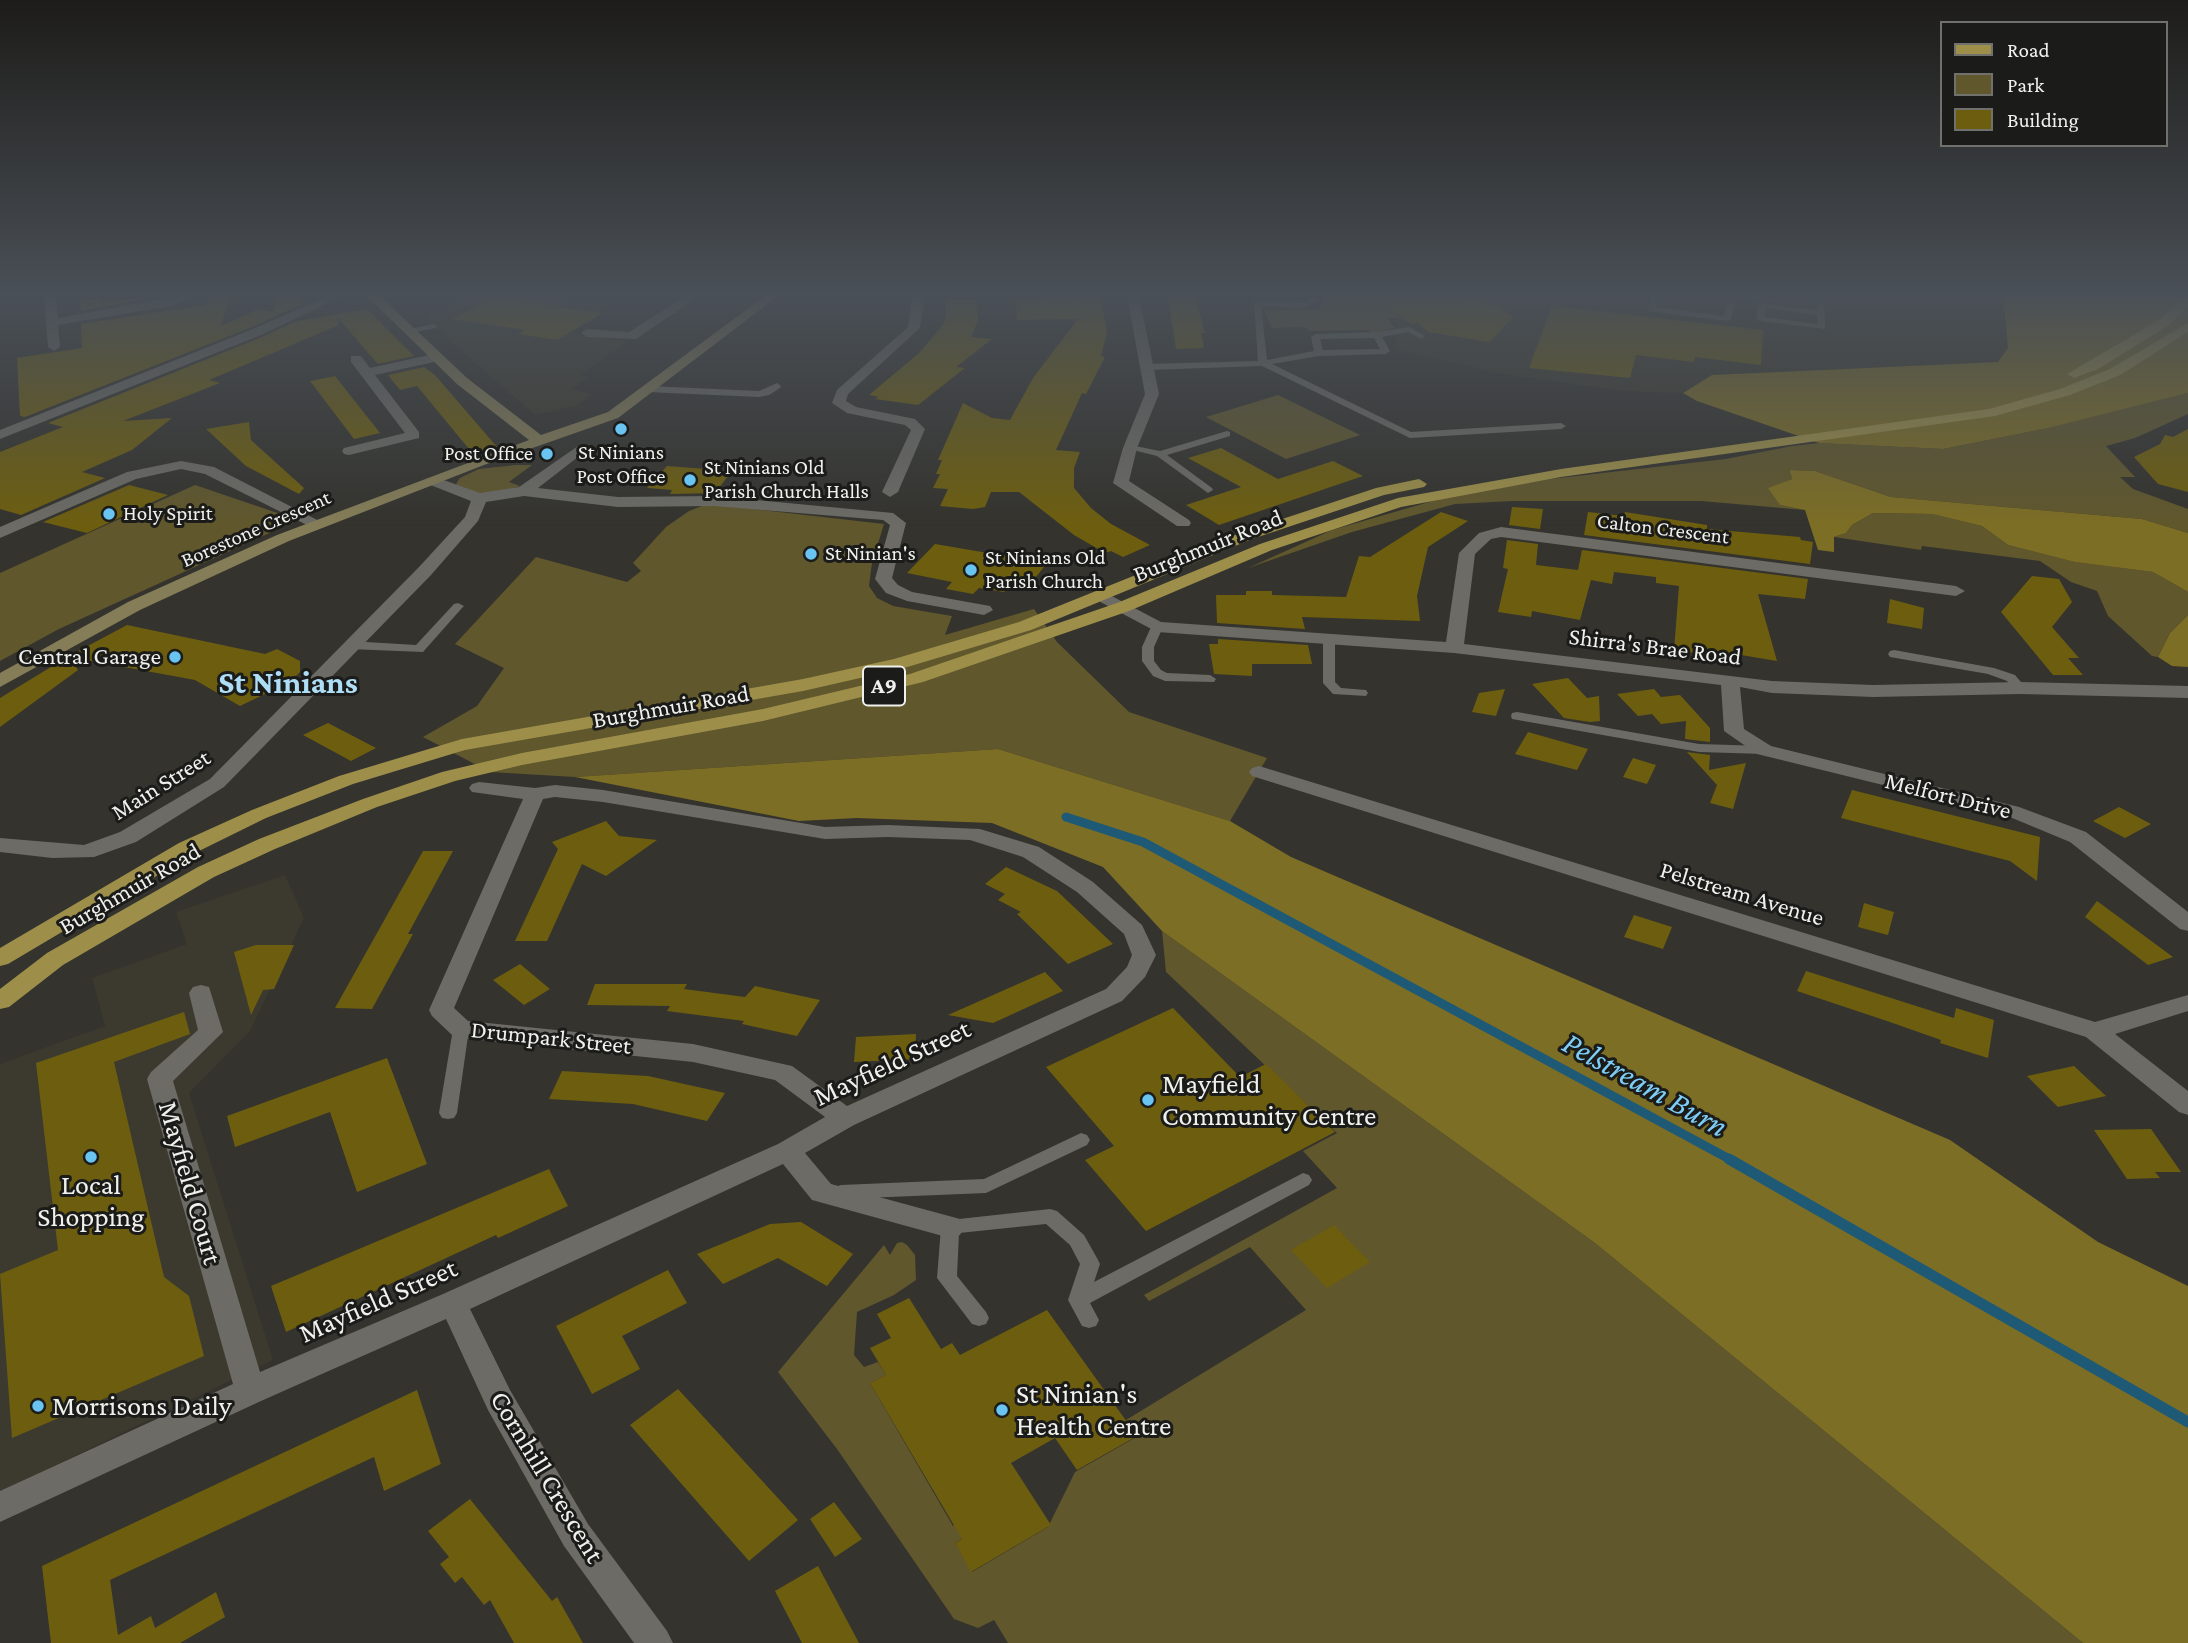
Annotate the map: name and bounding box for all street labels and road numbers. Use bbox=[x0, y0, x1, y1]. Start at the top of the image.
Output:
street label: Borestone Crescent bbox=[177, 485, 335, 573]
street label: Burghmuir Road bbox=[1129, 503, 1287, 589]
street label: Calton Crescent bbox=[1596, 508, 1730, 550]
street label: Shirra's Brae Road bbox=[1567, 622, 1743, 672]
road number: A9 bbox=[863, 666, 905, 706]
street label: Burghmuir Road bbox=[590, 679, 752, 735]
street label: Main Street bbox=[106, 743, 216, 827]
street label: Melfort Drive bbox=[1882, 766, 2014, 826]
street label: Burghmuir Road bbox=[54, 837, 206, 941]
street label: Pelstream Avenue bbox=[1657, 855, 1827, 933]
street label: Mayfield Street bbox=[808, 1012, 976, 1114]
street label: Drumpark Street bbox=[470, 1015, 632, 1061]
street label: Mayfield Court bbox=[151, 1098, 229, 1268]
street label: Mayfield Street bbox=[294, 1251, 462, 1351]
street label: Cornhill Crescent bbox=[482, 1385, 612, 1569]

